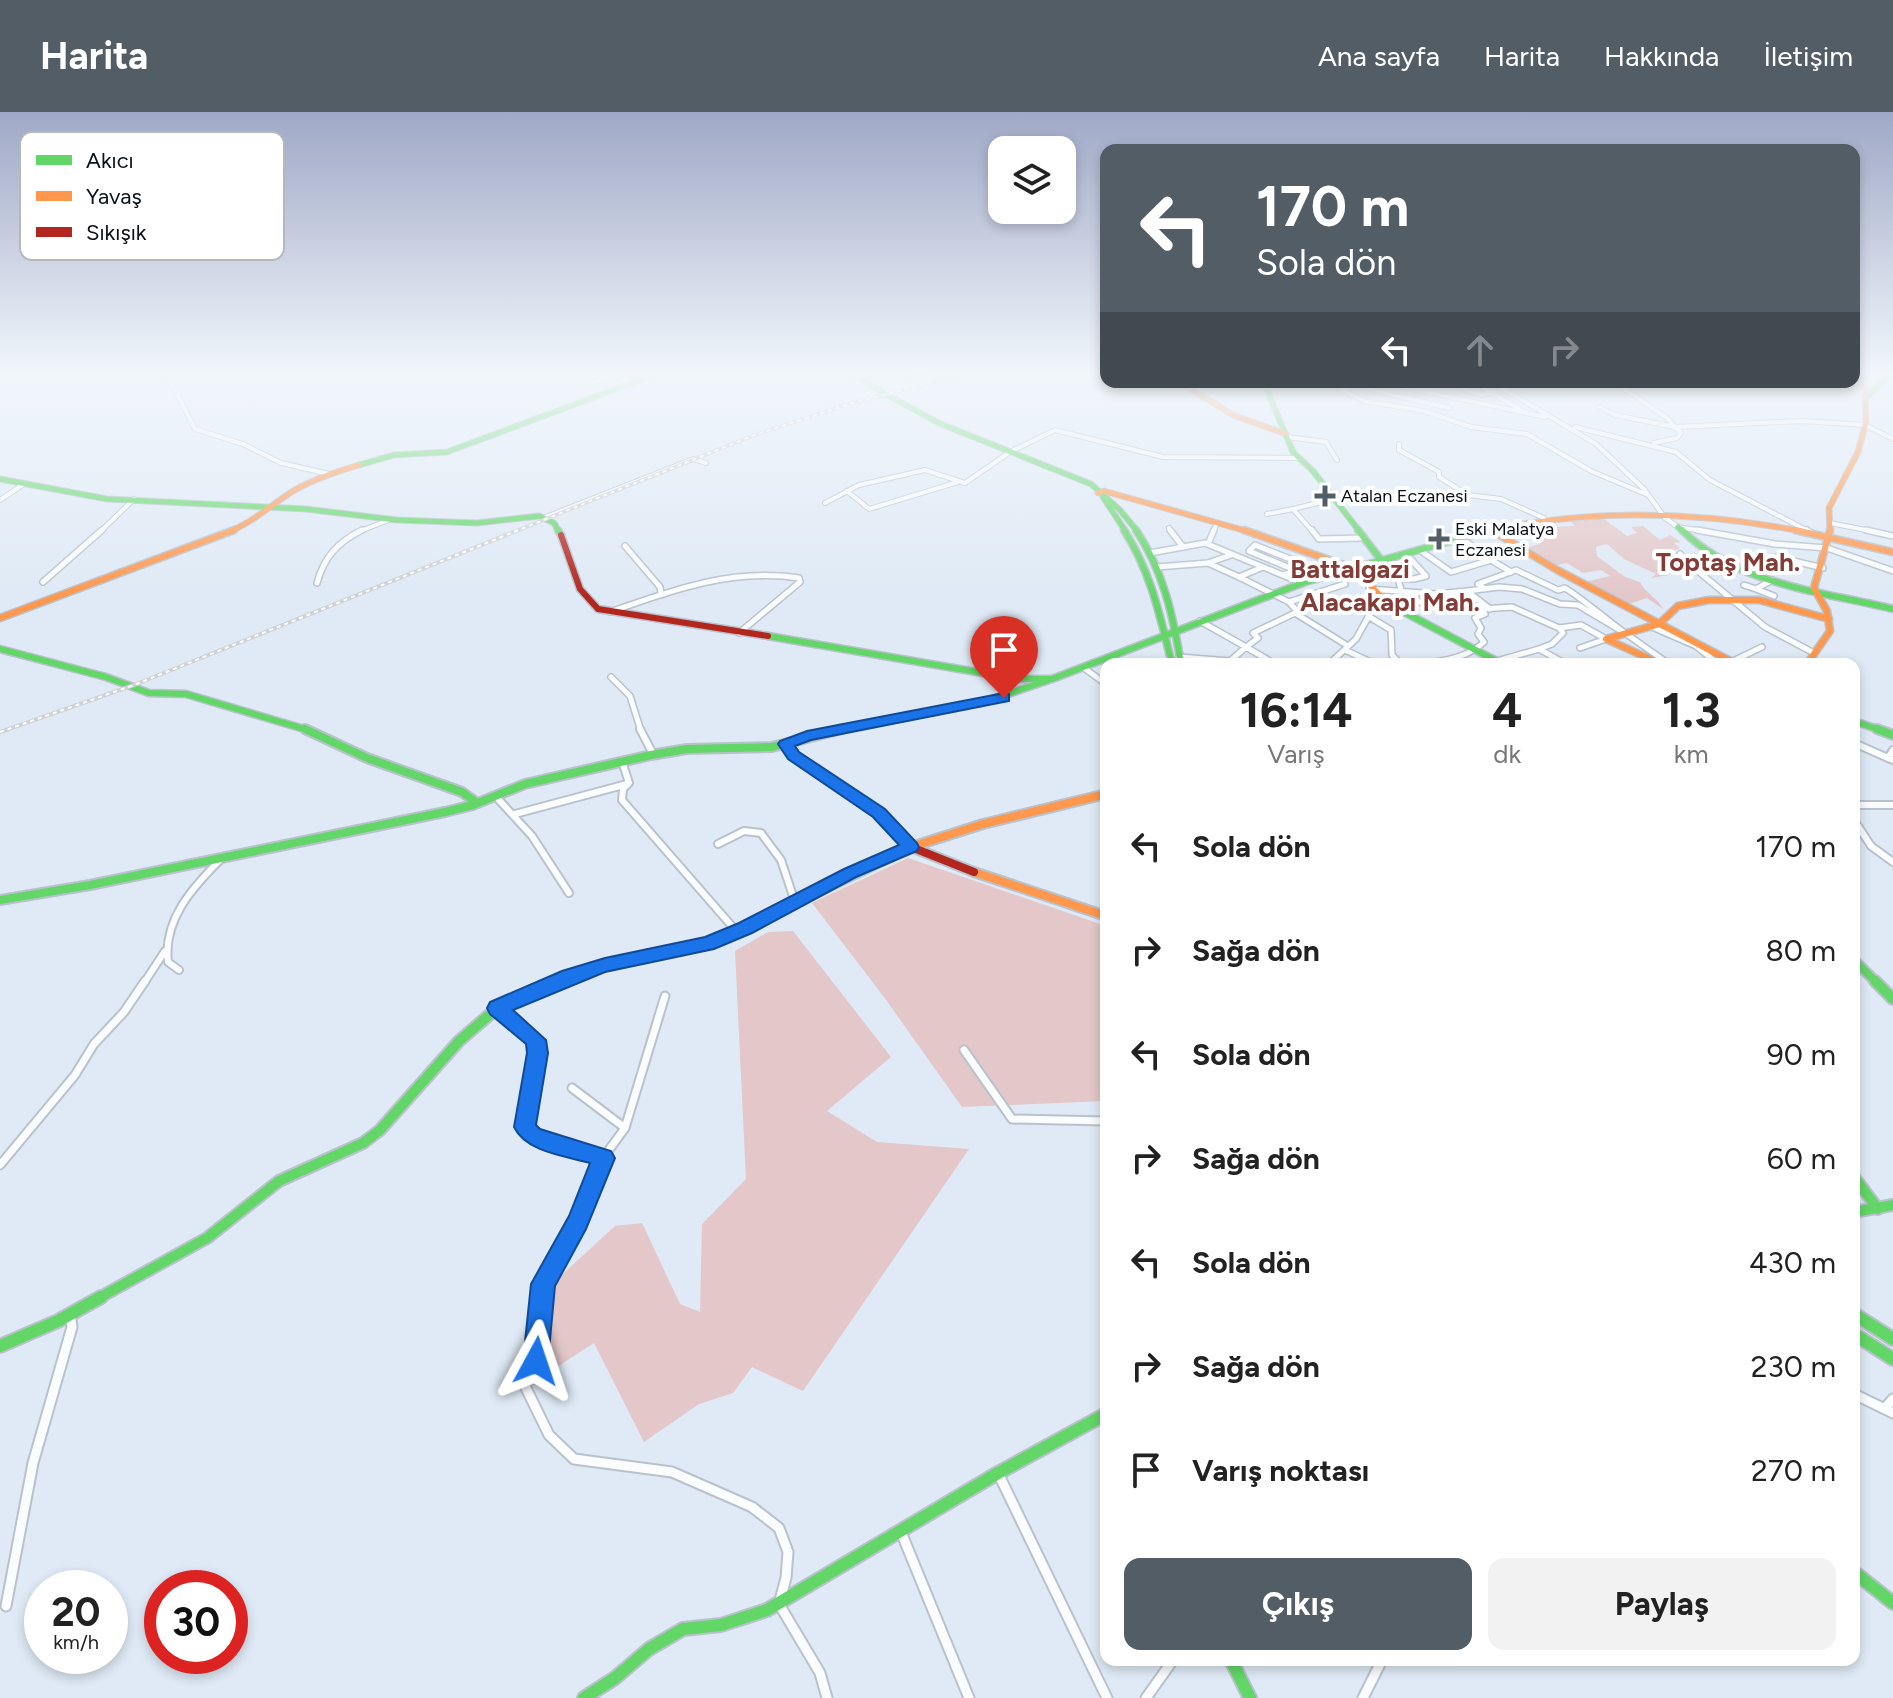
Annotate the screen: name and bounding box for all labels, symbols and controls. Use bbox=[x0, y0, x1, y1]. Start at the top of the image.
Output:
text: Harita bbox=[40, 33, 148, 79]
text: Ana sayfa bbox=[1318, 39, 1440, 73]
text: Harita bbox=[1484, 39, 1560, 73]
text: Hakkında bbox=[1604, 39, 1719, 73]
text: İletişim bbox=[1763, 39, 1853, 73]
legend bbox=[20, 132, 284, 260]
map controls bbox=[988, 136, 1076, 224]
button: layers bbox=[988, 136, 1076, 224]
text: Akıcı bbox=[86, 147, 134, 174]
text: 170 m bbox=[1256, 173, 1409, 240]
icon: left bbox=[1124, 176, 1228, 280]
text: Yavaş bbox=[86, 183, 142, 210]
text: Sıkışık bbox=[86, 219, 147, 246]
text: Sola dön bbox=[1256, 241, 1396, 284]
icon: left bbox=[1374, 328, 1418, 372]
icon: ahead bbox=[1458, 328, 1502, 372]
icon: right bbox=[1542, 328, 1586, 372]
place label: Atalan Eczanesi bbox=[1341, 485, 1468, 507]
marker: Atalan Eczanesi bbox=[1316, 487, 1334, 505]
place label: Eski Malatya Eczanesi bbox=[1455, 518, 1554, 561]
marker: Eski Malatya Eczanesi bbox=[1430, 530, 1448, 548]
district label: Toptaş Mah. bbox=[1656, 546, 1800, 578]
district label: Battalgazi bbox=[1290, 553, 1410, 585]
district label: Alacakapı Mah. bbox=[1300, 586, 1480, 618]
pin bbox=[970, 616, 1038, 698]
icon: arrive bbox=[982, 628, 1026, 672]
text: 16:14 bbox=[1239, 681, 1353, 739]
text: 4 bbox=[1492, 681, 1522, 739]
text: 1.3 bbox=[1662, 681, 1721, 739]
text: Varış bbox=[1267, 738, 1325, 770]
text: dk bbox=[1493, 738, 1521, 770]
text: km bbox=[1674, 738, 1709, 770]
icon: left bbox=[1124, 824, 1168, 868]
text: Sola dön bbox=[1192, 828, 1310, 865]
text: 170 m bbox=[1755, 828, 1836, 865]
icon: right bbox=[1124, 928, 1168, 972]
text: Sağa dön bbox=[1192, 932, 1320, 969]
text: 80 m bbox=[1765, 932, 1836, 969]
icon: left bbox=[1124, 1032, 1168, 1076]
text: Sola dön bbox=[1192, 1036, 1310, 1073]
text: 90 m bbox=[1767, 1036, 1836, 1073]
icon: right bbox=[1124, 1136, 1168, 1180]
text: Sağa dön bbox=[1192, 1140, 1320, 1177]
text: 60 m bbox=[1767, 1140, 1836, 1177]
icon: left bbox=[1124, 1240, 1168, 1284]
text: Sola dön bbox=[1192, 1244, 1310, 1281]
text: 430 m bbox=[1749, 1244, 1836, 1281]
position arrow bbox=[494, 1319, 578, 1403]
icon: right bbox=[1124, 1344, 1168, 1388]
text: Sağa dön bbox=[1192, 1348, 1320, 1385]
text: 230 m bbox=[1751, 1348, 1836, 1385]
icon: arrive bbox=[1124, 1448, 1168, 1492]
text: Varış noktası bbox=[1192, 1452, 1369, 1489]
text: 270 m bbox=[1751, 1452, 1836, 1489]
button: Çıkış bbox=[1124, 1558, 1472, 1650]
button: Paylaş bbox=[1488, 1558, 1836, 1650]
speed limit sign: 30 bbox=[144, 1570, 248, 1674]
text: 20 bbox=[51, 1588, 101, 1636]
text: km/h bbox=[53, 1630, 99, 1654]

